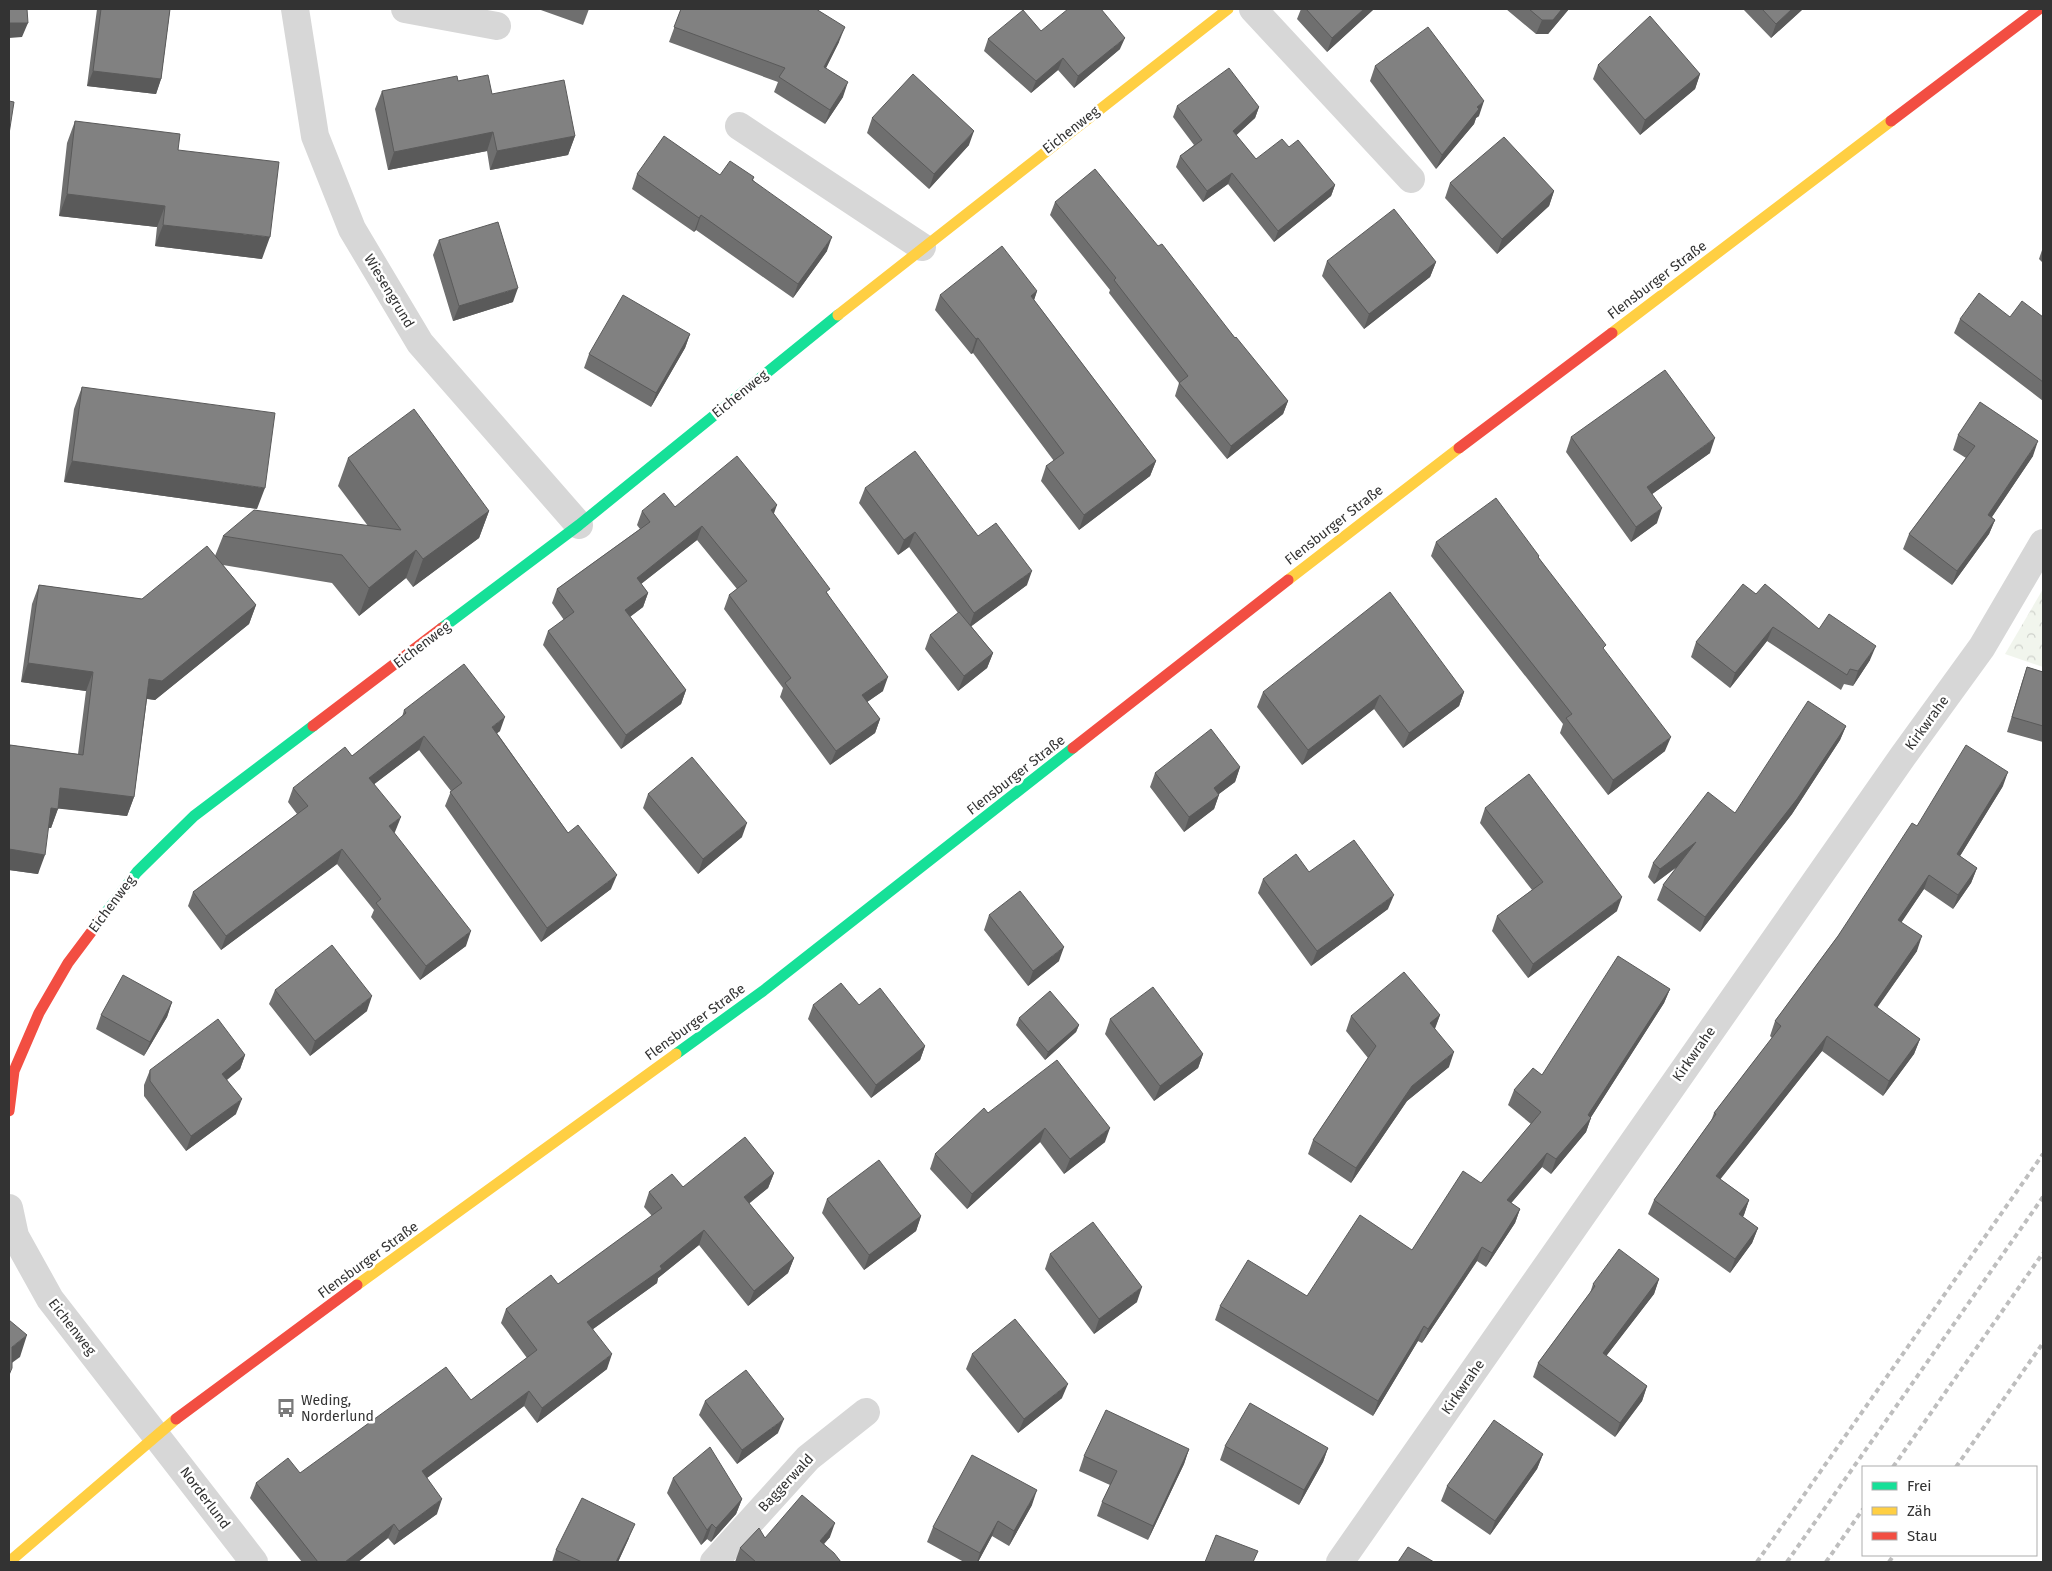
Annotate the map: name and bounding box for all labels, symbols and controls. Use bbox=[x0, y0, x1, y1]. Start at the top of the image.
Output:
street label: Eichenweg bbox=[1039, 102, 1103, 157]
street label: Flensburger Straße bbox=[1604, 237, 1710, 323]
street label: Wiesengrund bbox=[360, 251, 418, 331]
street label: Eichenweg bbox=[709, 366, 772, 422]
street label: Flensburger Straße bbox=[1282, 481, 1386, 569]
street label: Eichenweg bbox=[390, 618, 454, 672]
street label: Kirkwrahe bbox=[1902, 692, 1952, 754]
street label: Flensburger Straße bbox=[964, 731, 1068, 819]
street label: Eichenweg bbox=[85, 872, 139, 936]
street label: Flensburger Straße bbox=[642, 980, 748, 1064]
street label: Kirkwrahe bbox=[1669, 1023, 1719, 1085]
street label: Flensburger Straße bbox=[315, 1218, 421, 1302]
street label: Eichenweg bbox=[45, 1295, 100, 1359]
street label: Kirkwrahe bbox=[1438, 1356, 1488, 1418]
place label: Weding, Norderlund bbox=[301, 1392, 374, 1425]
bus stop icon: Weding, Norderlund bbox=[275, 1397, 297, 1419]
street label: Baggerwald bbox=[755, 1450, 817, 1516]
street label: Norderlund bbox=[176, 1464, 234, 1532]
legend bbox=[1862, 1466, 2037, 1556]
text: Frei bbox=[1907, 1477, 1932, 1495]
text: Zäh bbox=[1907, 1502, 1932, 1520]
text: Stau bbox=[1907, 1527, 1937, 1545]

